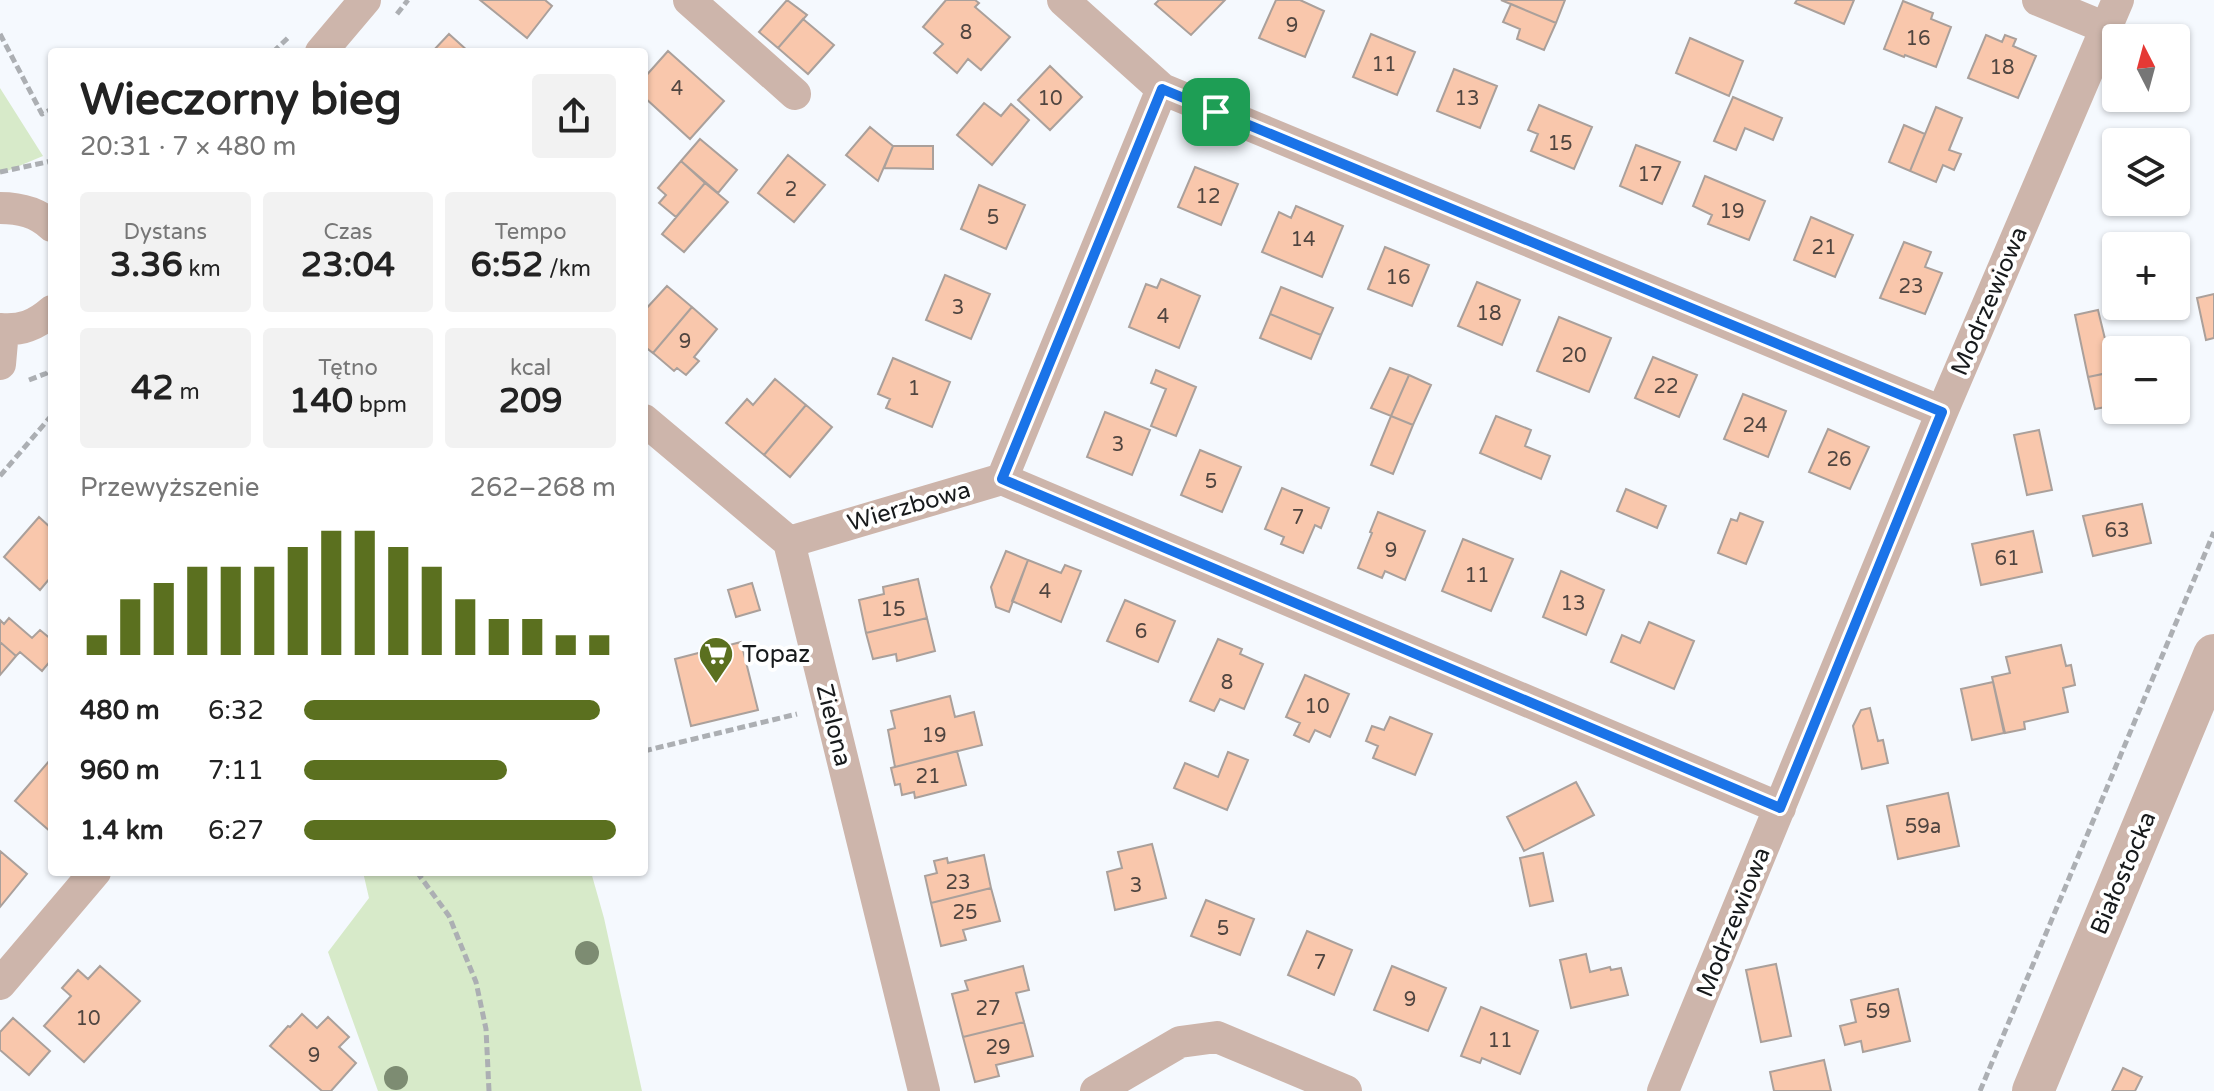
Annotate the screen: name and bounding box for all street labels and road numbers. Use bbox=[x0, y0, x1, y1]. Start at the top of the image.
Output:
street label: Modrzewiowa bbox=[1945, 222, 2034, 380]
street label: Wierzbowa bbox=[844, 475, 974, 538]
street label: Zielona bbox=[809, 681, 858, 769]
street label: Białostocka bbox=[2085, 807, 2162, 939]
street label: Modrzewiowa bbox=[1690, 843, 1777, 1001]

